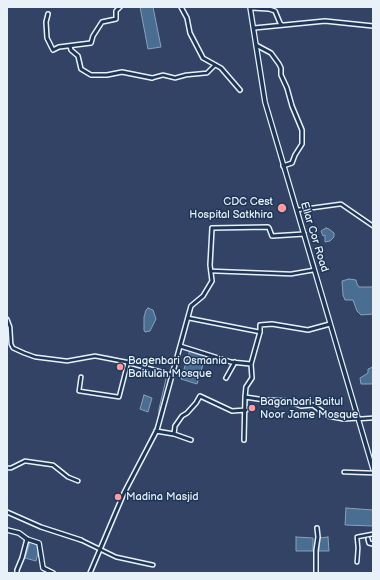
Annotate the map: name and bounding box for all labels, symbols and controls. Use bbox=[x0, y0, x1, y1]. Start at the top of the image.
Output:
place label: CDC Cest Hospital Satkhira bbox=[189, 195, 273, 221]
street label: Ellar Cor Road bbox=[297, 200, 331, 274]
marker: CDC Cest Hospital Satkhira bbox=[276, 202, 288, 214]
place label: Bagenbari Osmania Baitulah Mosque bbox=[128, 354, 227, 380]
marker: Bagenbari Osmania Baitulah Mosque bbox=[115, 362, 125, 372]
place label: Baganbari Baitul Noor Jame Mosque bbox=[260, 395, 358, 421]
marker: Baganbari Baitul Noor Jame Mosque bbox=[247, 403, 257, 413]
place label: Madina Masjid bbox=[126, 490, 199, 504]
marker: Madina Masjid bbox=[113, 492, 123, 502]

